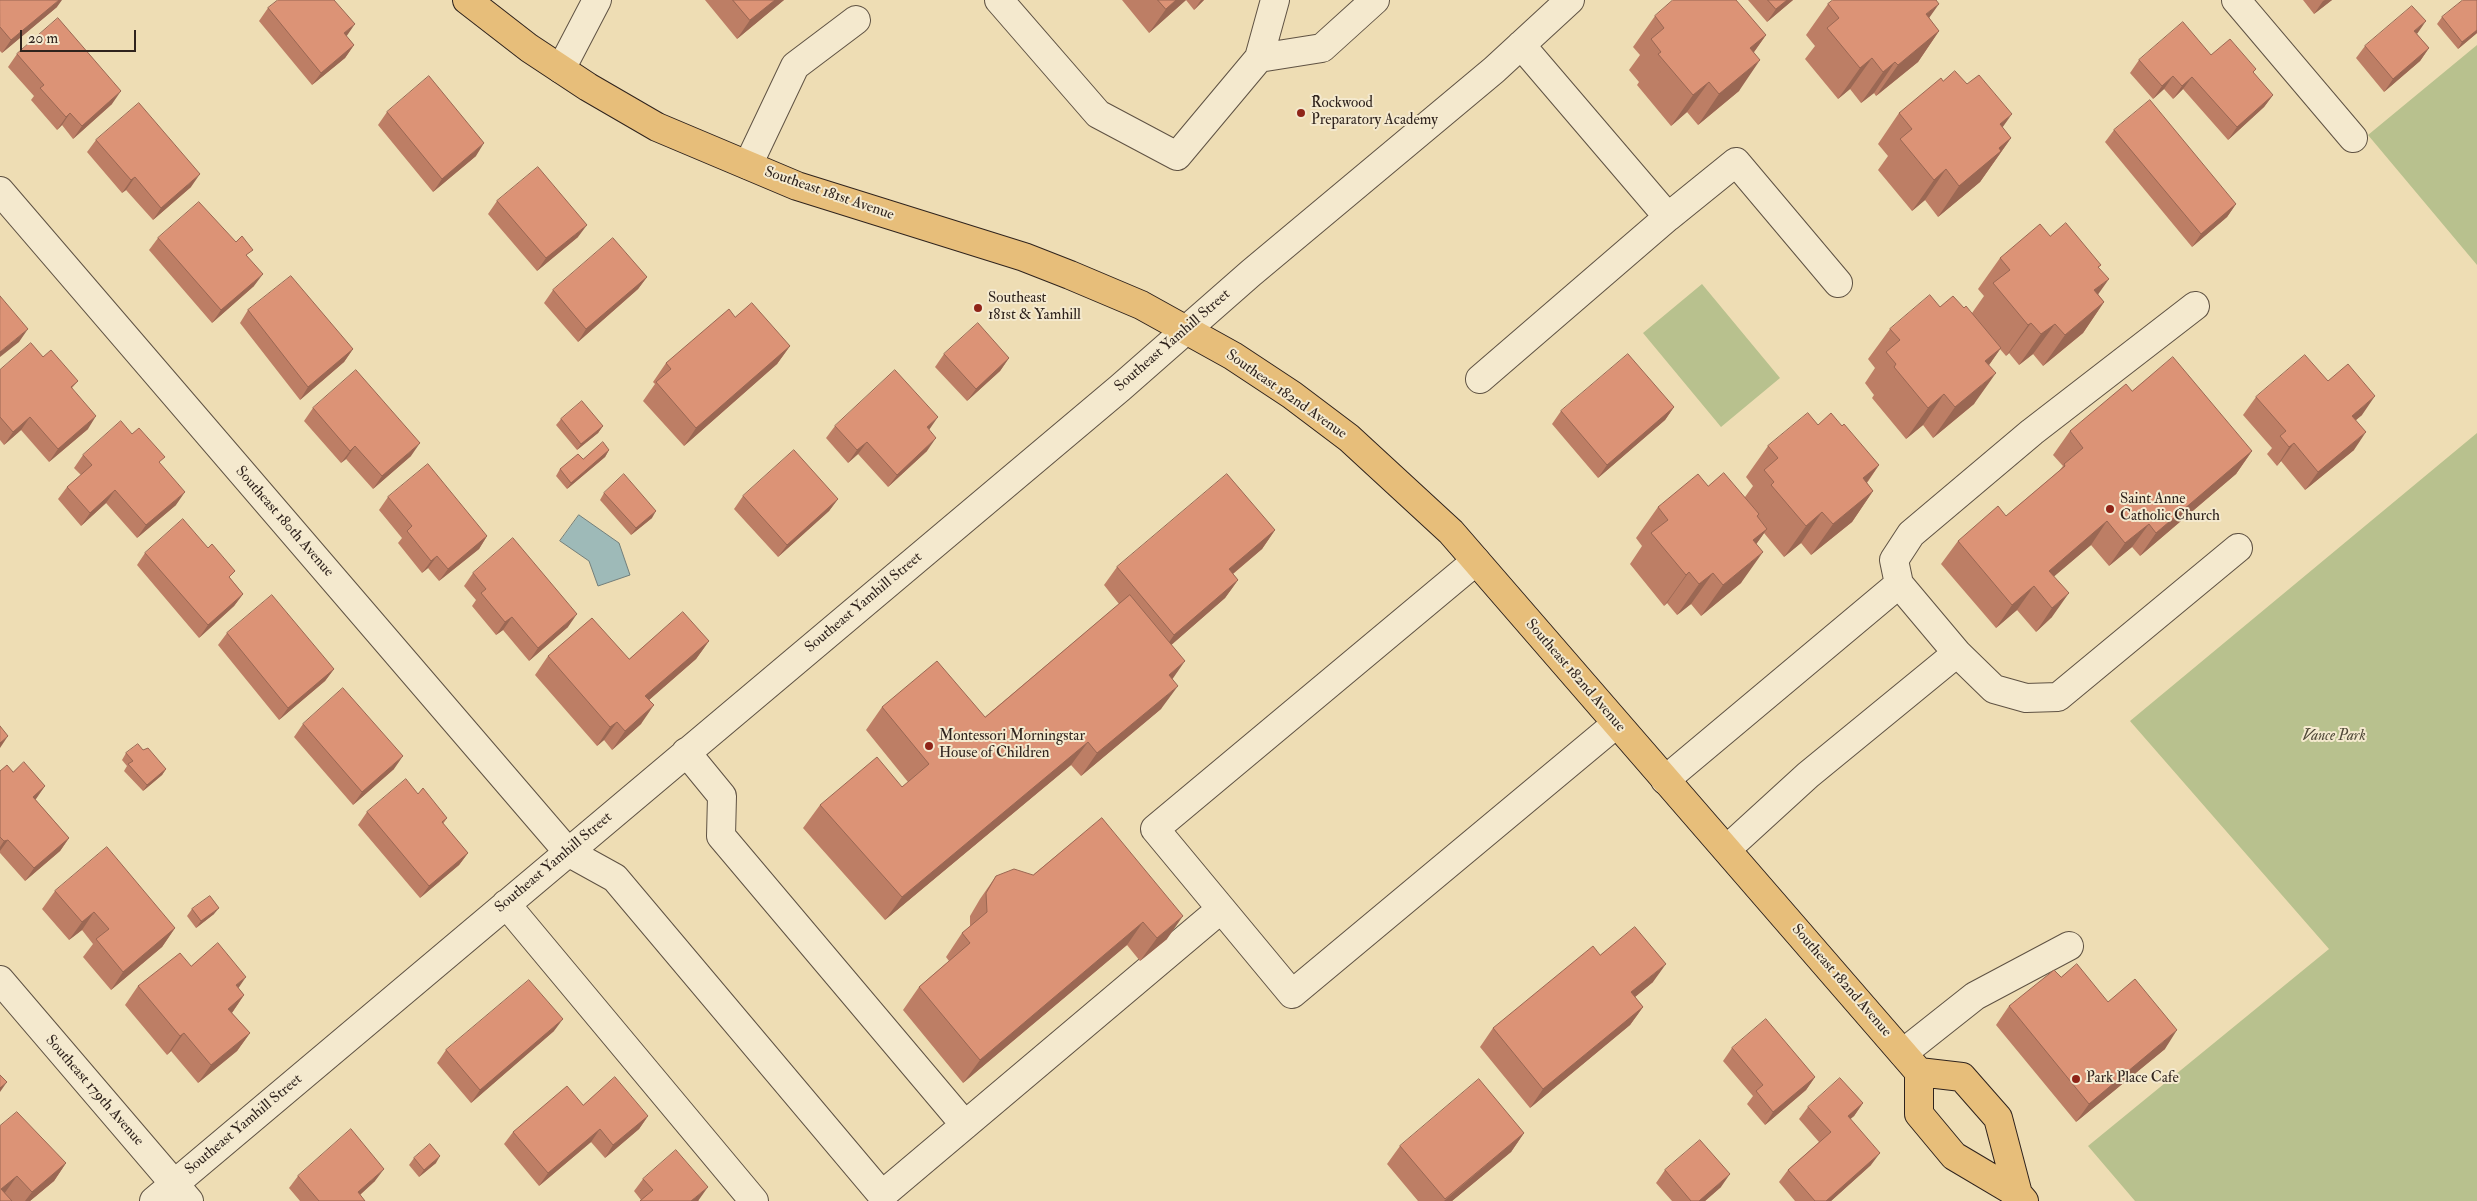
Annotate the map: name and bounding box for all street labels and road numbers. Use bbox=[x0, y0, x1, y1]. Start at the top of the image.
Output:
street label: Southeast 181st Avenue bbox=[762, 163, 896, 225]
street label: Southeast Yamhill Street bbox=[1112, 286, 1234, 396]
street label: Southeast 182nd Avenue bbox=[1222, 347, 1350, 443]
street label: Southeast 180th Avenue bbox=[231, 463, 337, 581]
street label: Southeast Yamhill Street bbox=[802, 549, 926, 657]
street label: Southeast 182nd Avenue bbox=[1521, 616, 1629, 736]
street label: Southeast Yamhill Street bbox=[492, 809, 616, 917]
street label: Southeast 182nd Avenue bbox=[1787, 921, 1895, 1041]
street label: Southeast 179th Avenue bbox=[41, 1032, 147, 1150]
street label: Southeast Yamhill Street bbox=[182, 1071, 306, 1179]

